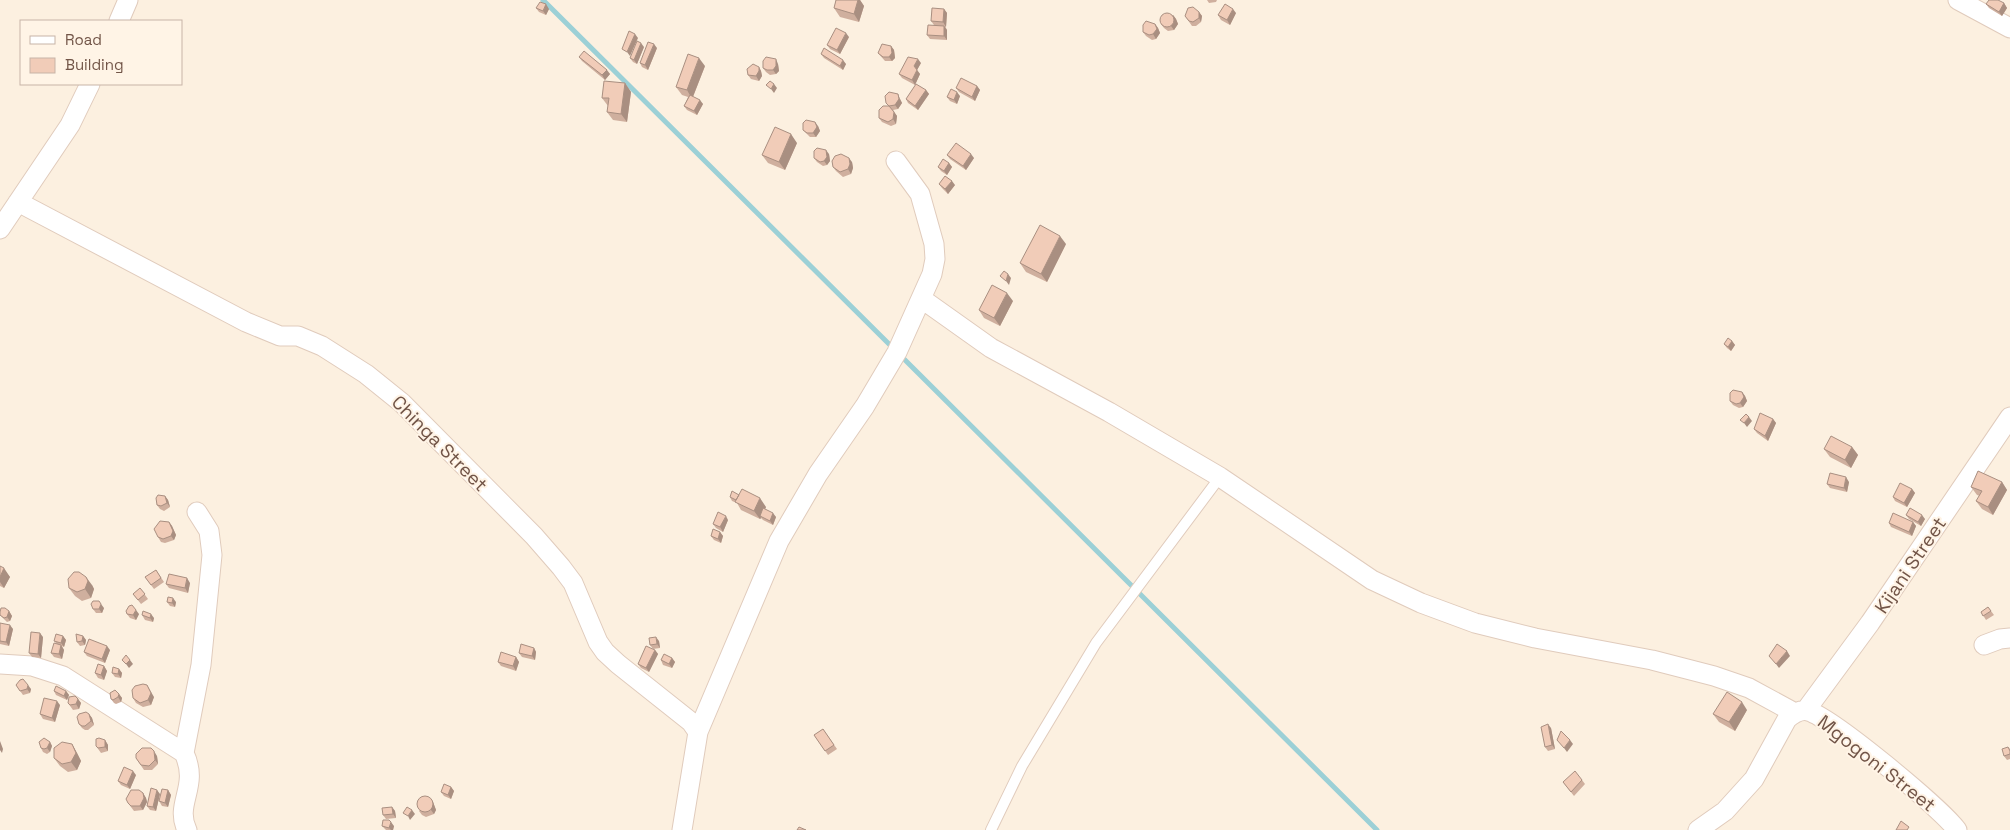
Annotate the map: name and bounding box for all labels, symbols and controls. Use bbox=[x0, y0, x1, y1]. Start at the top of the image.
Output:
legend bbox=[20, 20, 182, 85]
text: Road bbox=[65, 30, 102, 49]
text: Building bbox=[65, 55, 124, 74]
street label: Chinga Street bbox=[386, 390, 493, 497]
street label: Kijani Street bbox=[1869, 512, 1952, 618]
street label: Mgogoni Street bbox=[1812, 709, 1941, 817]

